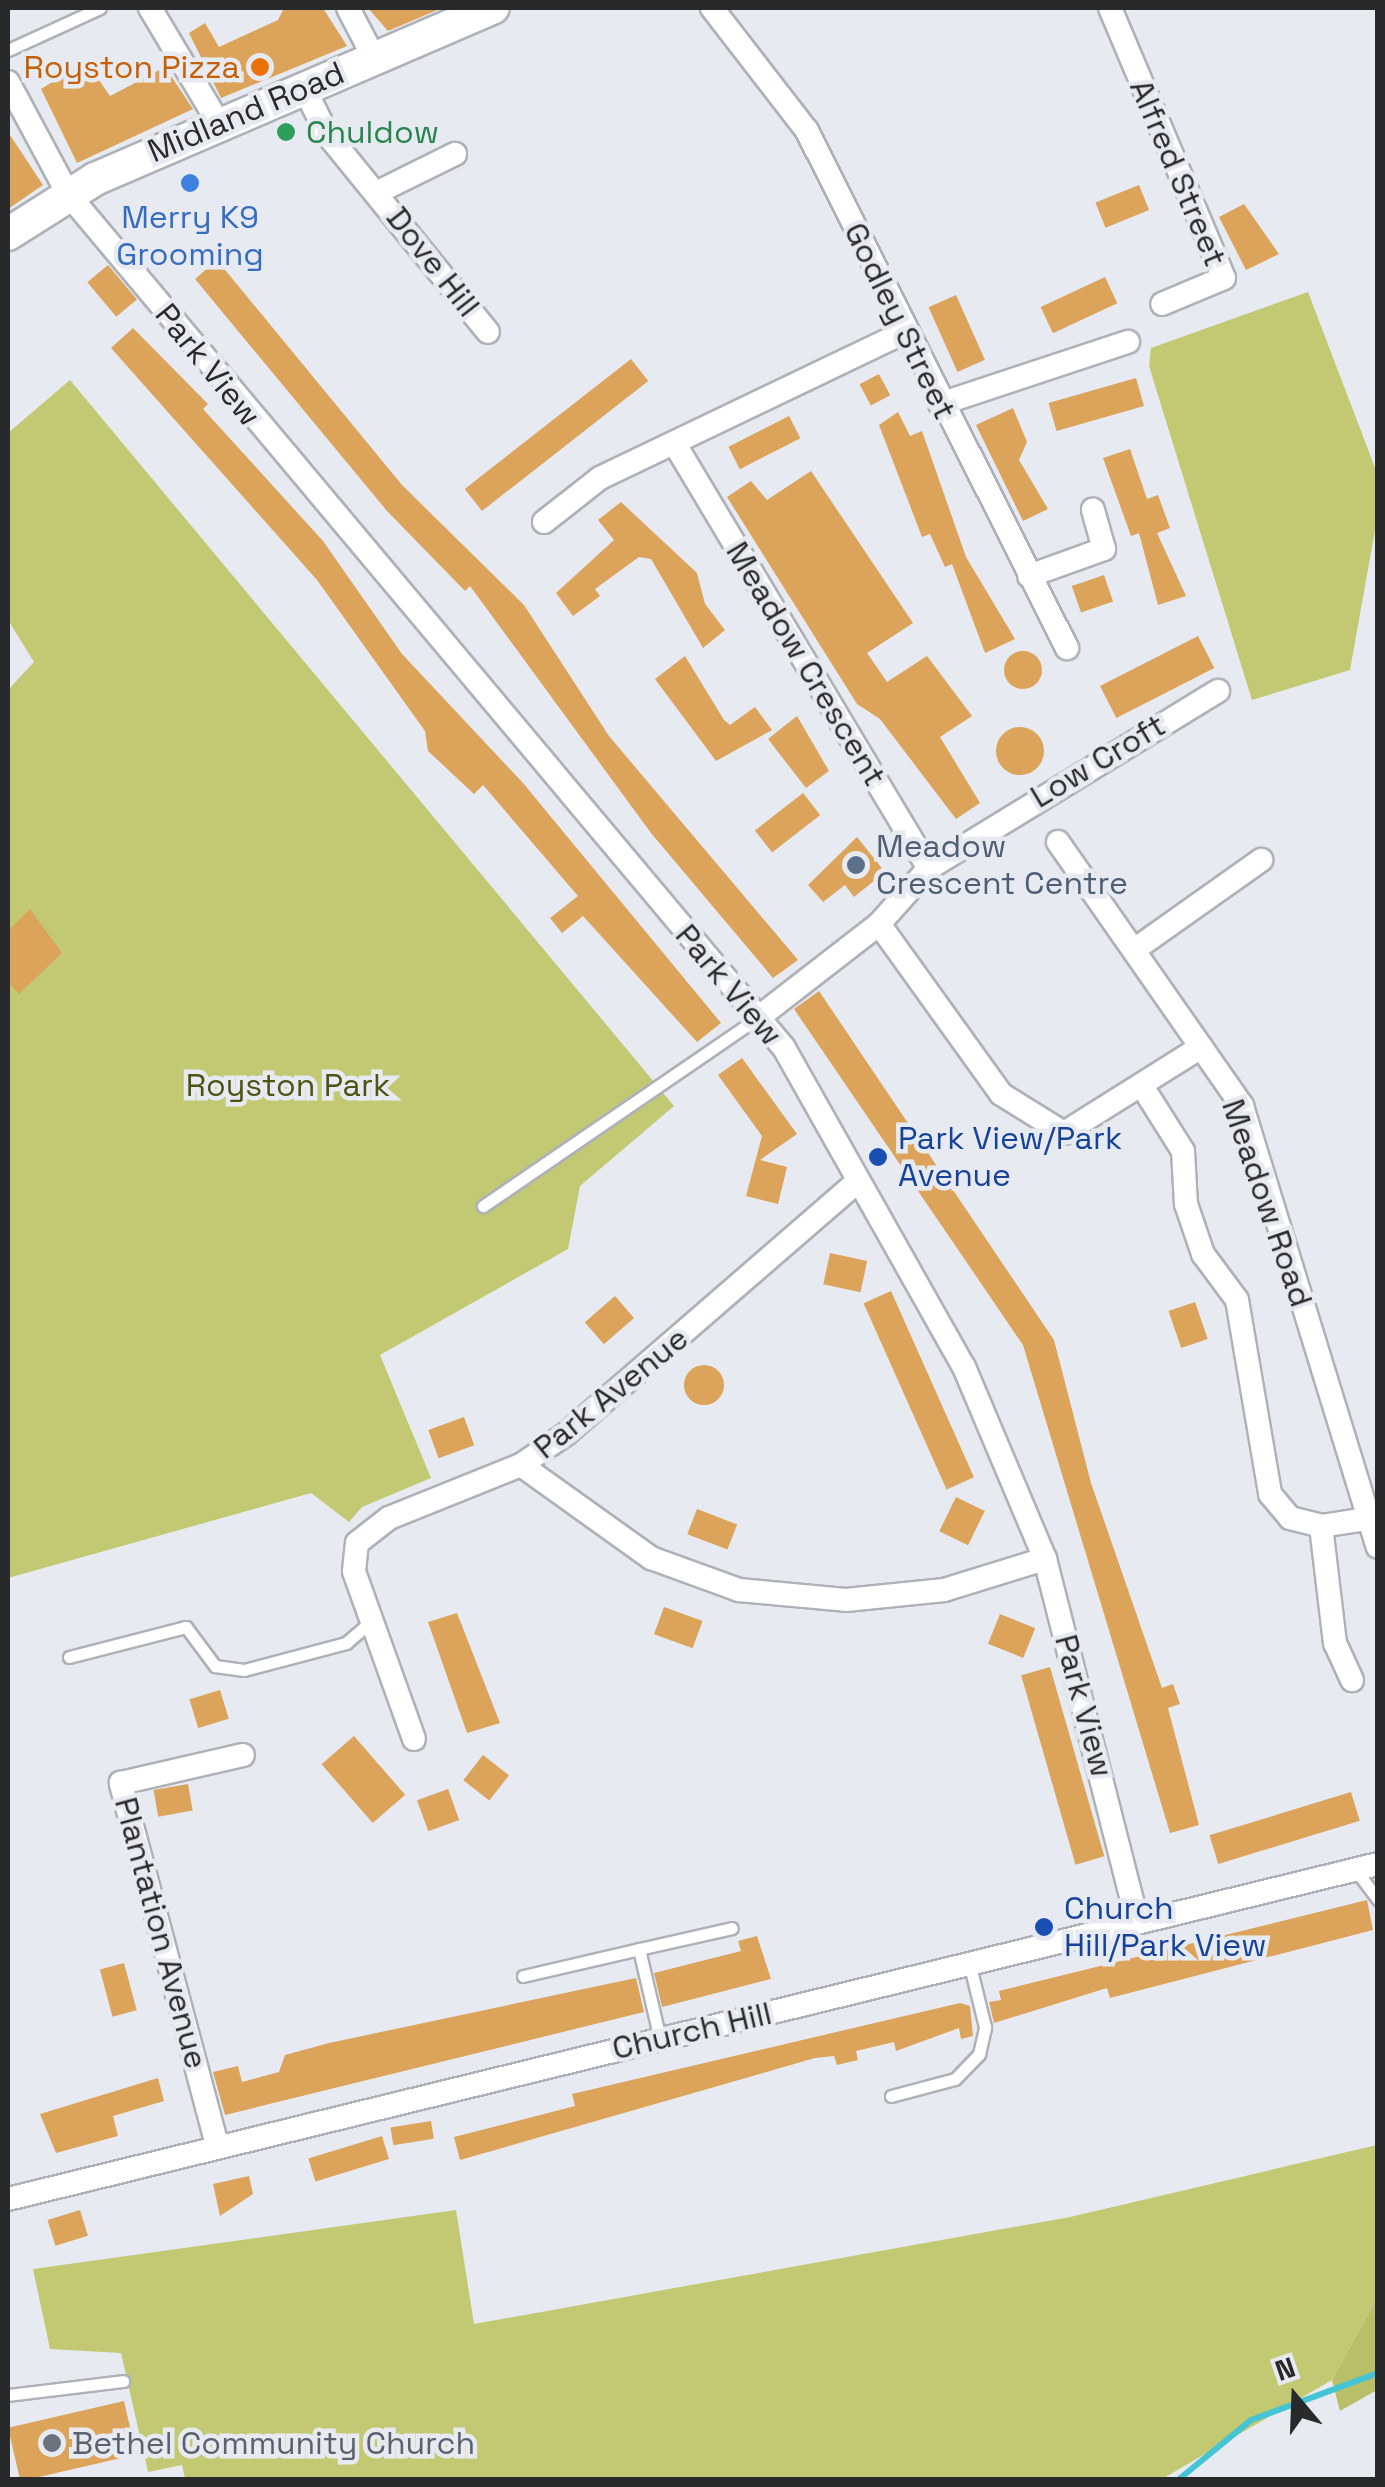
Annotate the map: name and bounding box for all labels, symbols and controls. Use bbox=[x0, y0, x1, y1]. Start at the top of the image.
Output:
place label: Royston Pizza bbox=[23, 48, 240, 86]
street label: Midland Road bbox=[142, 53, 350, 171]
marker: Royston Pizza bbox=[249, 56, 271, 78]
street label: Alfred Street bbox=[1121, 74, 1235, 272]
place label: Chuldow bbox=[306, 113, 439, 151]
marker: Chuldow bbox=[275, 121, 297, 143]
marker: Merry K9 Grooming bbox=[179, 172, 201, 194]
place label: Merry K9 Grooming bbox=[116, 199, 264, 274]
street label: Dove Hill bbox=[378, 200, 488, 324]
street label: Godley Street bbox=[836, 216, 964, 426]
street label: Park View bbox=[147, 296, 269, 434]
street label: Meadow Crescent bbox=[718, 535, 894, 793]
street label: Low Croft bbox=[1024, 706, 1172, 816]
place label: Meadow Crescent Centre bbox=[876, 828, 1128, 903]
marker: Meadow Crescent Centre bbox=[845, 854, 867, 876]
street label: Park View bbox=[667, 916, 791, 1054]
park label: Royston Park bbox=[186, 1066, 390, 1104]
street label: Meadow Road bbox=[1214, 1094, 1320, 1312]
place label: Park View/Park Avenue bbox=[898, 1120, 1123, 1195]
marker: Park View/Park Avenue bbox=[867, 1146, 889, 1168]
street label: Park Avenue bbox=[526, 1319, 696, 1467]
street label: Park View bbox=[1046, 1630, 1122, 1782]
street label: Plantation Avenue bbox=[106, 1793, 216, 2073]
place label: Church Hill/Park View bbox=[1064, 1890, 1267, 1965]
marker: Church Hill/Park View bbox=[1033, 1916, 1055, 1938]
street label: Church Hill bbox=[609, 1994, 775, 2068]
north arrow bbox=[1245, 2347, 1345, 2447]
text: N bbox=[1270, 2349, 1300, 2389]
place label: Bethel Community Church bbox=[72, 2424, 475, 2462]
marker: Bethel Community Church bbox=[41, 2432, 63, 2454]

